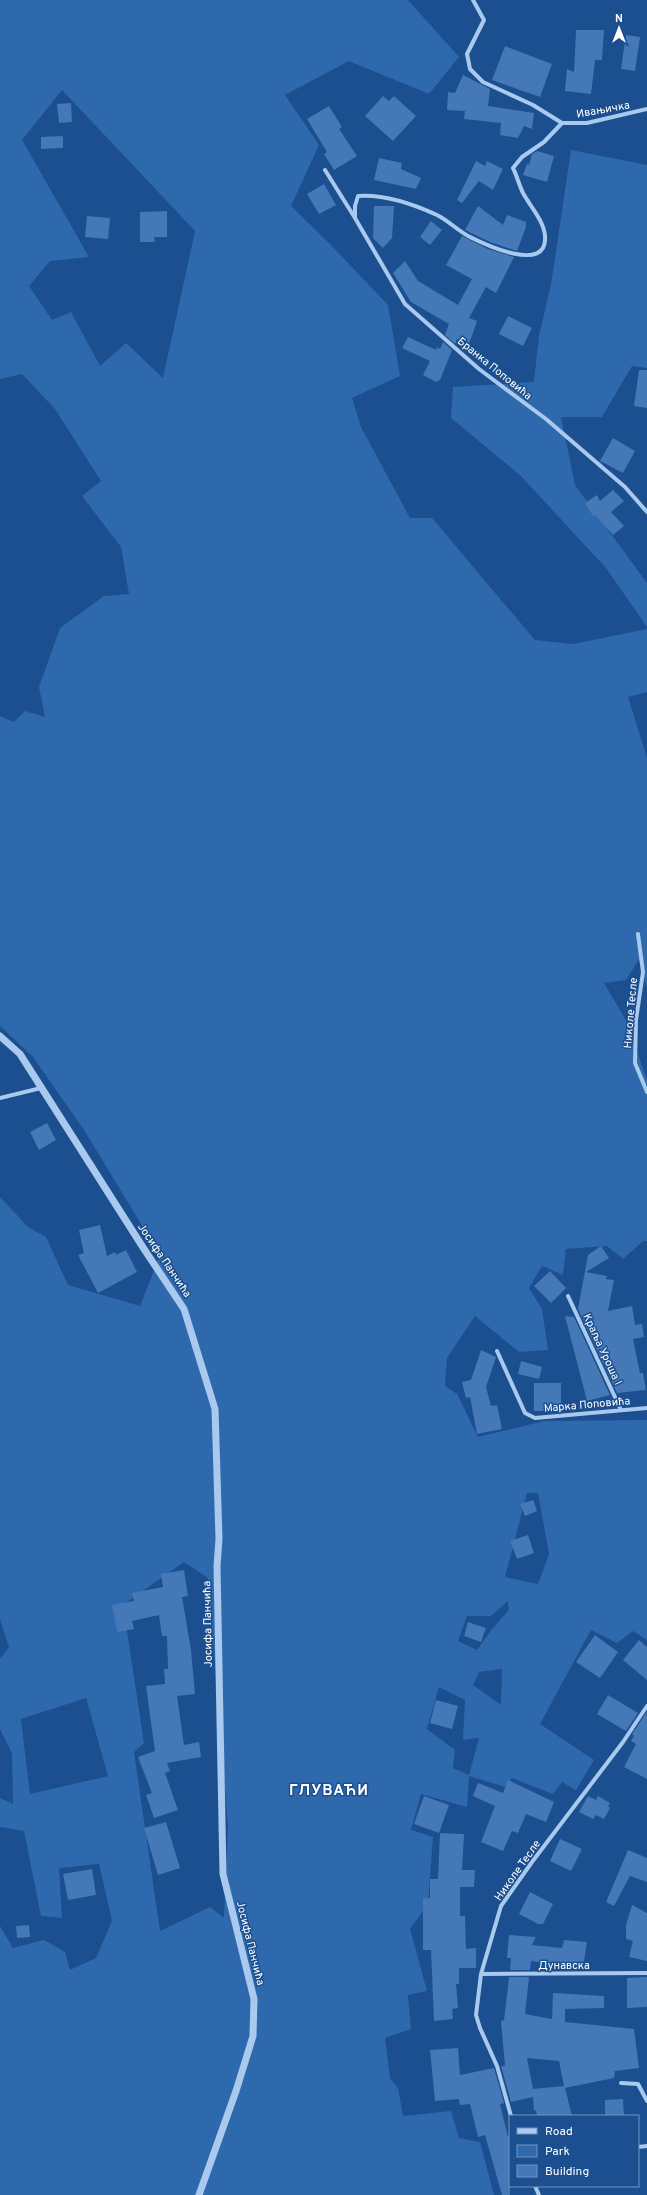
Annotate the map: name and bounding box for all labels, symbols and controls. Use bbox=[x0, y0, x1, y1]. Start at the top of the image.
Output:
north arrow bbox=[599, 8, 639, 48]
text: N bbox=[615, 12, 623, 26]
street label: Ивањичка bbox=[575, 98, 631, 122]
street label: Бранка Поповића bbox=[454, 334, 535, 403]
street label: Николе Тесле bbox=[621, 977, 641, 1049]
street label: Јосифа Панчића bbox=[134, 1221, 194, 1300]
street label: Краља Уроша I bbox=[579, 1311, 625, 1387]
street label: Марка Поповића bbox=[543, 1394, 631, 1416]
street label: Јосифа Панчића bbox=[200, 1580, 216, 1667]
district label: ГЛУВАЋИ bbox=[289, 1782, 369, 1801]
street label: Николе Тесле bbox=[492, 1837, 544, 1904]
street label: Јосифа Панчића bbox=[233, 1900, 267, 1987]
street label: Дунавска bbox=[538, 1959, 590, 1973]
legend bbox=[509, 2115, 639, 2187]
text: Road bbox=[545, 2124, 573, 2140]
text: Park bbox=[545, 2144, 570, 2160]
text: Building bbox=[545, 2164, 589, 2180]

